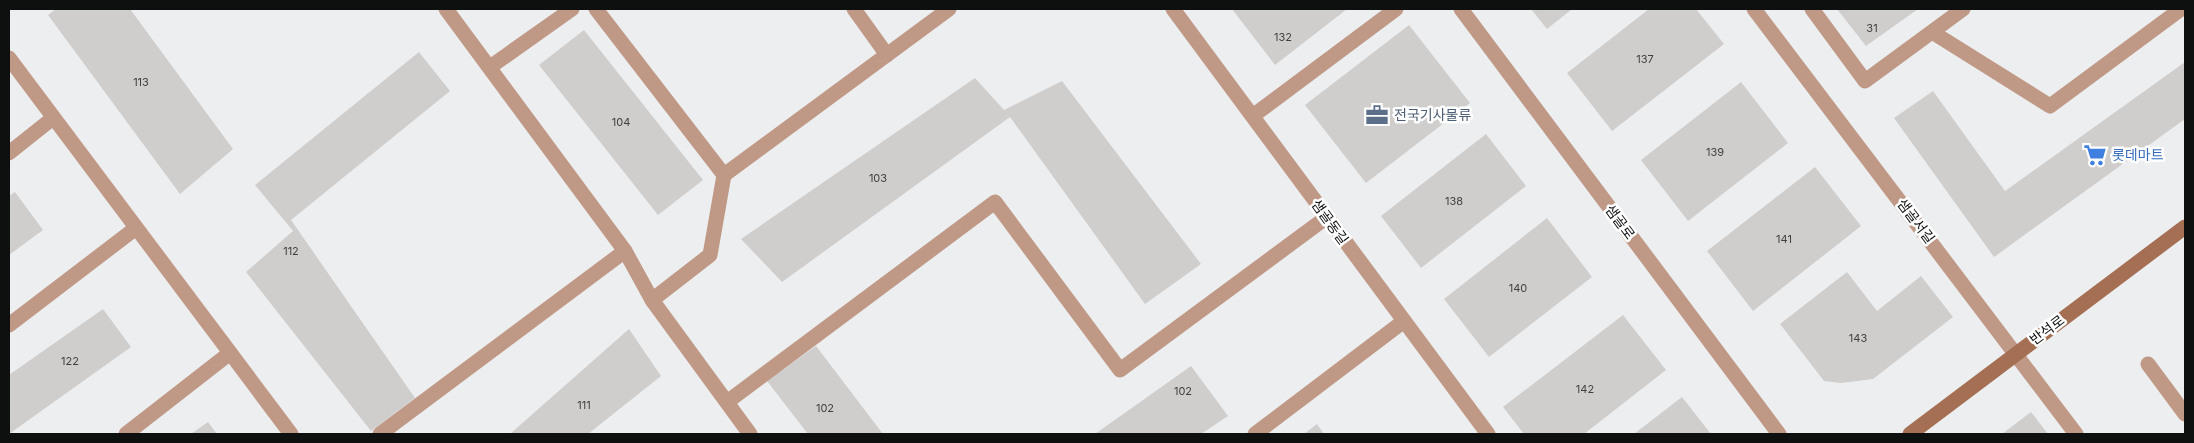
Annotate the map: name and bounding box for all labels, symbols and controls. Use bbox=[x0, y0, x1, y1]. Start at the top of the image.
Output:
house number: 31 bbox=[1866, 21, 1878, 35]
house number: 132 bbox=[1274, 30, 1292, 44]
house number: 137 bbox=[1636, 52, 1654, 66]
house number: 113 bbox=[133, 75, 149, 89]
office icon: 전국기사물류 bbox=[1364, 102, 1390, 128]
place label: 전국기사물류 bbox=[1394, 106, 1471, 123]
house number: 104 bbox=[612, 115, 630, 129]
supermarket icon: 롯데마트 bbox=[2082, 142, 2108, 168]
house number: 139 bbox=[1706, 145, 1724, 159]
place label: 롯데마트 bbox=[2112, 146, 2164, 163]
house number: 103 bbox=[869, 171, 887, 185]
house number: 138 bbox=[1445, 194, 1463, 208]
street label: 샘골서길 bbox=[1894, 195, 1939, 246]
street label: 샘골동길 bbox=[1308, 196, 1352, 248]
street label: 샘골로 bbox=[1602, 201, 1639, 242]
house number: 141 bbox=[1776, 232, 1792, 246]
house number: 112 bbox=[283, 244, 299, 258]
house number: 140 bbox=[1509, 281, 1527, 295]
street label: 반석로 bbox=[2026, 311, 2067, 348]
house number: 143 bbox=[1849, 331, 1867, 345]
house number: 122 bbox=[61, 354, 79, 368]
house number: 142 bbox=[1576, 382, 1594, 396]
house number: 102 bbox=[1174, 384, 1192, 398]
house number: 111 bbox=[577, 398, 591, 412]
house number: 102 bbox=[816, 401, 834, 415]

